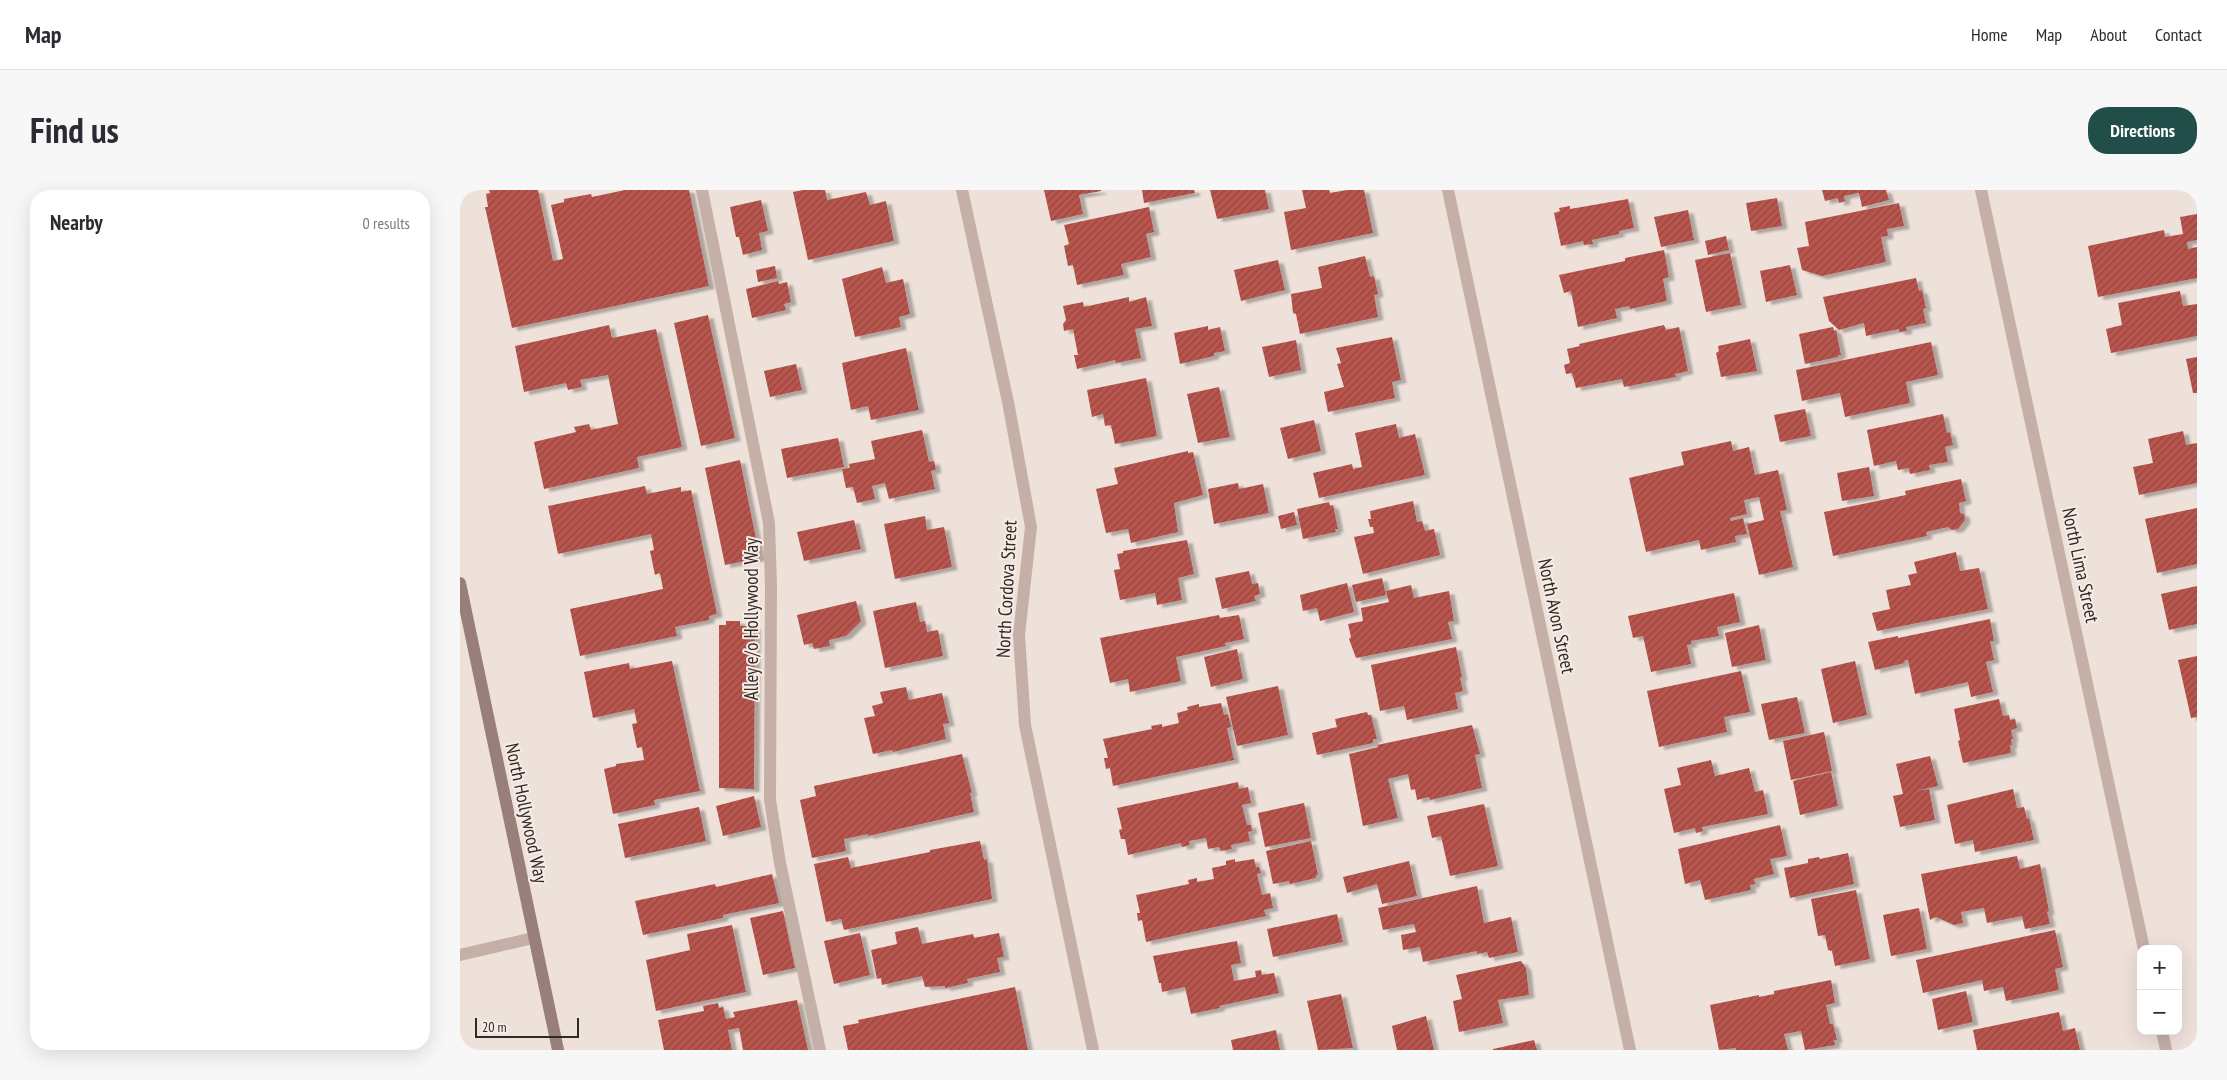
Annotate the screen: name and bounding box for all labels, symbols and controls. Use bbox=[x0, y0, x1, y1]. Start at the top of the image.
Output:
text: Map bbox=[25, 19, 62, 50]
text: Home bbox=[1971, 23, 2008, 46]
text: Map bbox=[2036, 23, 2062, 46]
text: About bbox=[2090, 23, 2127, 46]
text: Contact bbox=[2155, 23, 2202, 46]
text: Find us bbox=[30, 107, 119, 153]
button: Directions bbox=[2088, 107, 2197, 154]
text: Nearby bbox=[50, 209, 103, 236]
text: 0 results bbox=[363, 213, 410, 233]
street label: North Lima Street bbox=[2057, 505, 2105, 625]
street label: North Cordova Street bbox=[990, 519, 1022, 658]
street label: Alley e/o Hollywood Way bbox=[739, 537, 763, 700]
street label: North Avon Street bbox=[1533, 556, 1581, 676]
street label: North Hollywood Way bbox=[500, 741, 554, 886]
map controls bbox=[2137, 945, 2182, 1035]
button: + bbox=[2137, 945, 2182, 990]
button: − bbox=[2137, 990, 2182, 1035]
scale bar bbox=[475, 1015, 579, 1038]
text: 20 m bbox=[482, 1018, 507, 1036]

